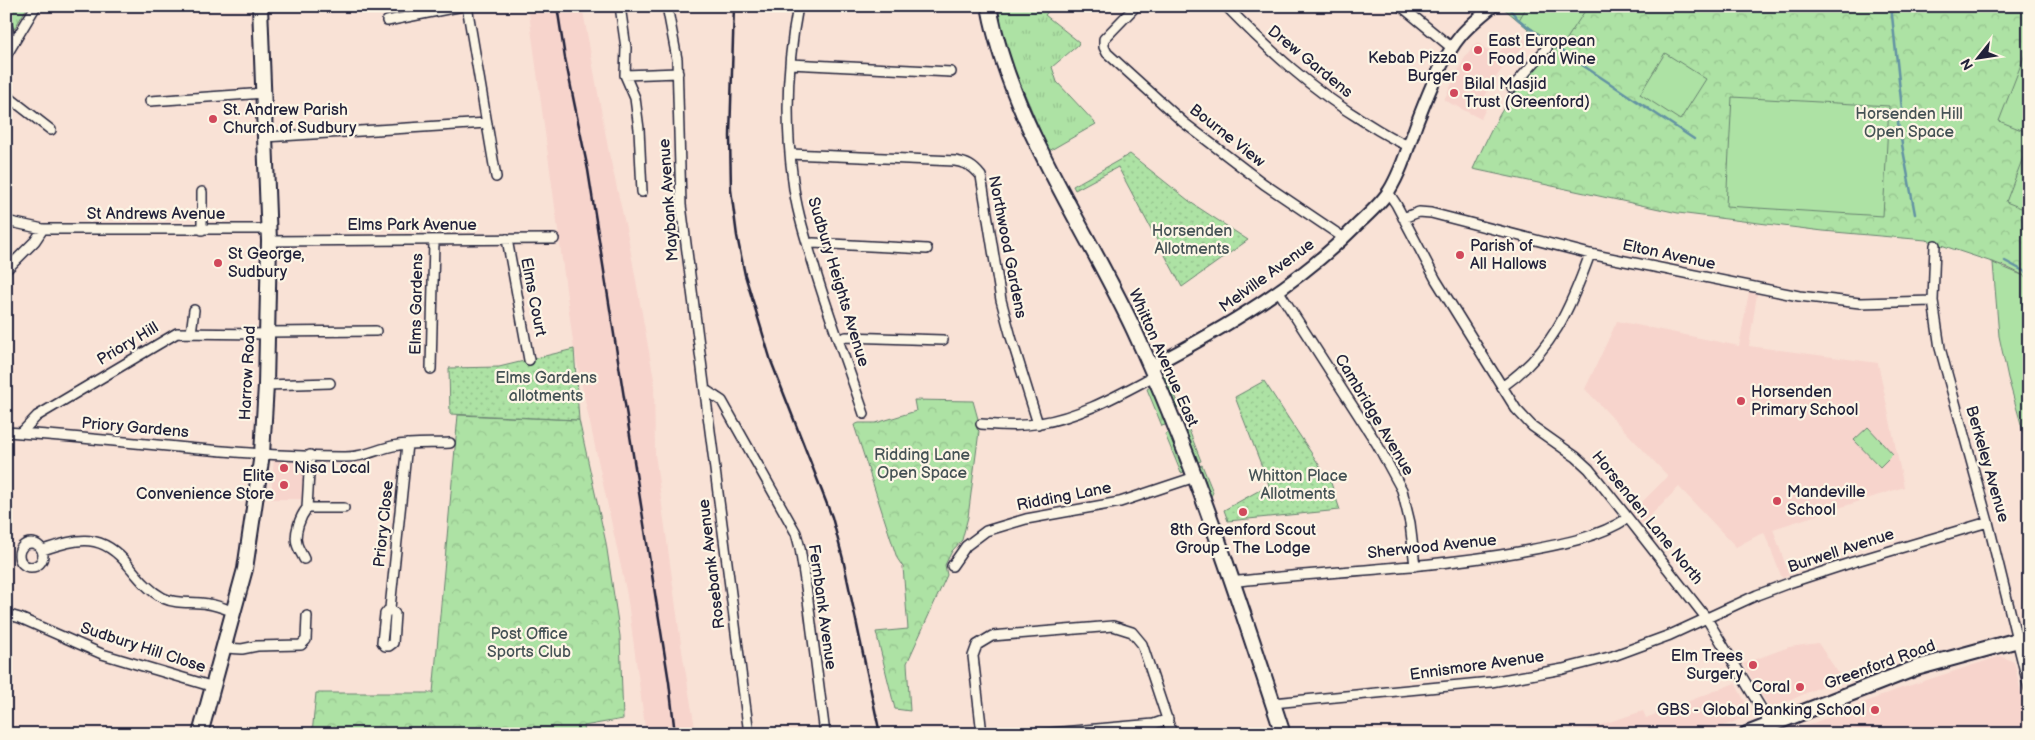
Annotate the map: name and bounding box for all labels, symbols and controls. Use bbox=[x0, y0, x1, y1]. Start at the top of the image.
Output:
street label: Drew Gardens bbox=[1264, 22, 1356, 102]
place label: East European Food and Wine bbox=[1488, 32, 1596, 69]
north arrow bbox=[1952, 32, 2002, 82]
marker: East European Food and Wine bbox=[1472, 44, 1484, 56]
place label: Kebab Pizza Burger bbox=[1368, 49, 1457, 86]
text: N bbox=[1957, 55, 1977, 73]
marker: Kebab Pizza Burger bbox=[1461, 61, 1473, 73]
place label: Bilal Masjid Trust (Greenford) bbox=[1464, 75, 1590, 112]
marker: Bilal Masjid Trust (Greenford) bbox=[1448, 87, 1460, 99]
place label: St. Andrew Parish Church of Sudbury bbox=[223, 101, 357, 138]
street label: Bourne View bbox=[1185, 101, 1269, 172]
park label: Horsenden Hill Open Space bbox=[1855, 105, 1963, 142]
marker: St. Andrew Parish Church of Sudbury bbox=[207, 113, 219, 125]
street label: Maybank Avenue bbox=[655, 137, 683, 262]
street label: Northwood Gardens bbox=[984, 174, 1030, 320]
street label: Sudbury Heights Avenue bbox=[803, 195, 873, 370]
street label: St Andrews Avenue bbox=[87, 205, 226, 224]
street label: Elms Park Avenue bbox=[347, 216, 477, 235]
park label: Horsenden Allotments bbox=[1152, 222, 1232, 259]
street label: Melville Avenue bbox=[1216, 235, 1319, 317]
street label: Elton Avenue bbox=[1621, 236, 1718, 274]
place label: Parish of All Hallows bbox=[1470, 237, 1547, 274]
place label: St George, Sudbury bbox=[228, 245, 304, 282]
marker: Parish of All Hallows bbox=[1454, 249, 1466, 261]
street label: Elms Gardens bbox=[407, 253, 427, 355]
street label: Elms Court bbox=[516, 256, 550, 338]
marker: St George, Sudbury bbox=[212, 257, 224, 269]
street label: Whitton Avenue East bbox=[1124, 286, 1202, 430]
street label: Priory Hill bbox=[94, 318, 162, 370]
street label: Harrow Road bbox=[236, 325, 260, 421]
street label: Cambridge Avenue bbox=[1330, 351, 1418, 480]
park label: Elms Gardens allotments bbox=[495, 369, 597, 406]
place label: Horsenden Primary School bbox=[1751, 383, 1858, 420]
marker: Horsenden Primary School bbox=[1735, 395, 1747, 407]
street label: Berkeley Avenue bbox=[1961, 404, 2013, 525]
street label: Priory Gardens bbox=[80, 414, 190, 442]
park label: Ridding Lane Open Space bbox=[874, 446, 971, 483]
street label: Horsenden Lane North bbox=[1587, 447, 1707, 589]
place label: Nisa Local bbox=[294, 459, 370, 478]
marker: Nisa Local bbox=[278, 462, 290, 474]
place label: Elite Convenience Store bbox=[136, 467, 275, 504]
park label: Whitton Place Allotments bbox=[1249, 467, 1348, 504]
street label: Ridding Lane bbox=[1015, 478, 1113, 515]
marker: Elite Convenience Store bbox=[278, 479, 290, 491]
street label: Priory Close bbox=[370, 479, 398, 568]
place label: Mandeville School bbox=[1787, 483, 1866, 520]
marker: Mandeville School bbox=[1771, 495, 1783, 507]
street label: Rosebank Avenue bbox=[695, 497, 729, 630]
marker: 8th Greenford Scout Group - The Lodge bbox=[1237, 506, 1249, 518]
place label: 8th Greenford Scout Group - The Lodge bbox=[1170, 521, 1316, 558]
street label: Burwell Avenue bbox=[1785, 525, 1897, 577]
street label: Sherwood Avenue bbox=[1366, 531, 1498, 563]
street label: Fernbank Avenue bbox=[804, 543, 840, 671]
street label: Sudbury Hill Close bbox=[78, 619, 209, 677]
park label: Post Office Sports Club bbox=[487, 625, 571, 662]
street label: Greenford Road bbox=[1822, 636, 1938, 694]
street label: Ennismore Avenue bbox=[1409, 647, 1546, 685]
place label: Elm Trees Surgery bbox=[1671, 647, 1744, 684]
marker: Elm Trees Surgery bbox=[1747, 659, 1759, 671]
place label: Coral bbox=[1751, 678, 1790, 697]
marker: Coral bbox=[1794, 681, 1806, 693]
place label: GBS - Global Banking School bbox=[1657, 701, 1865, 720]
marker: GBS - Global Banking School bbox=[1869, 704, 1881, 716]

